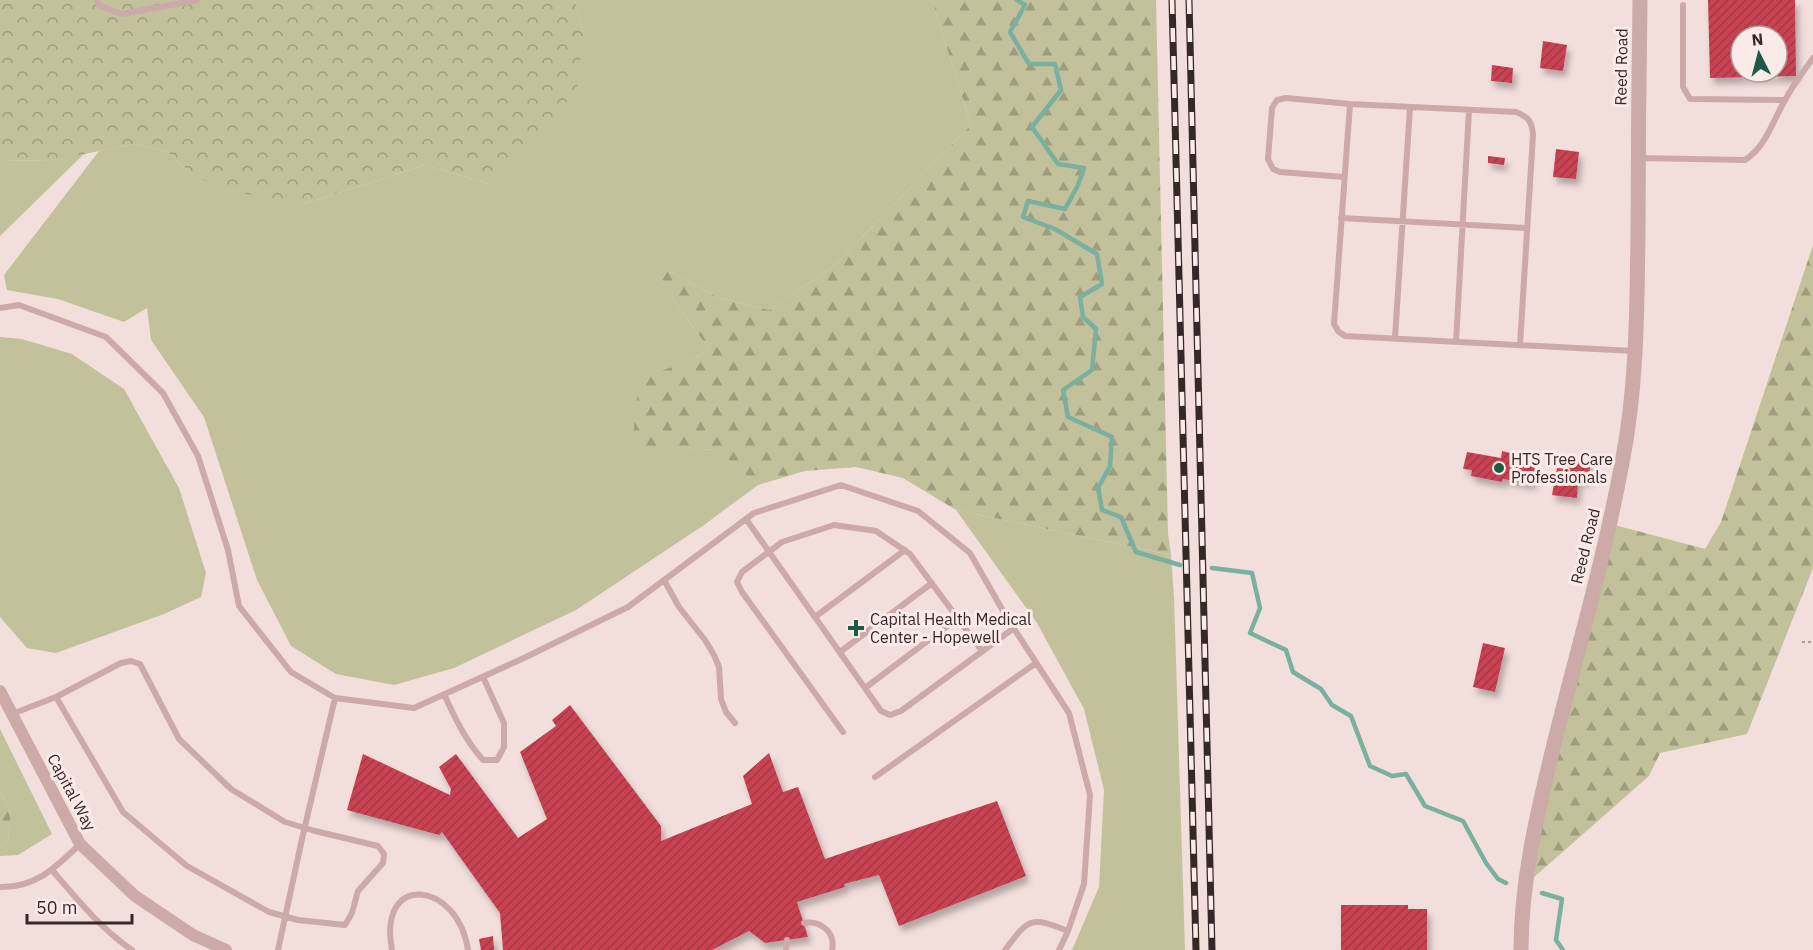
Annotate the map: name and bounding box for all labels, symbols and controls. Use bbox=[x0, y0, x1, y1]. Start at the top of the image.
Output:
north arrow bbox=[1729, 24, 1789, 84]
street label: Reed Road bbox=[1610, 28, 1632, 106]
text: N bbox=[1751, 29, 1764, 50]
place label: HTS Tree Care Professionals bbox=[1511, 449, 1613, 487]
marker: HTS Tree Care Professionals bbox=[1492, 461, 1506, 475]
street label: Reed Road bbox=[1566, 506, 1604, 586]
place label: Capital Health Medical Center - Hopewell bbox=[870, 609, 1031, 647]
marker: Capital Health Medical Center - Hopewell bbox=[847, 619, 865, 637]
street label: Capital Way bbox=[43, 750, 101, 834]
scale bar bbox=[27, 887, 132, 925]
text: 50 m bbox=[36, 896, 78, 919]

